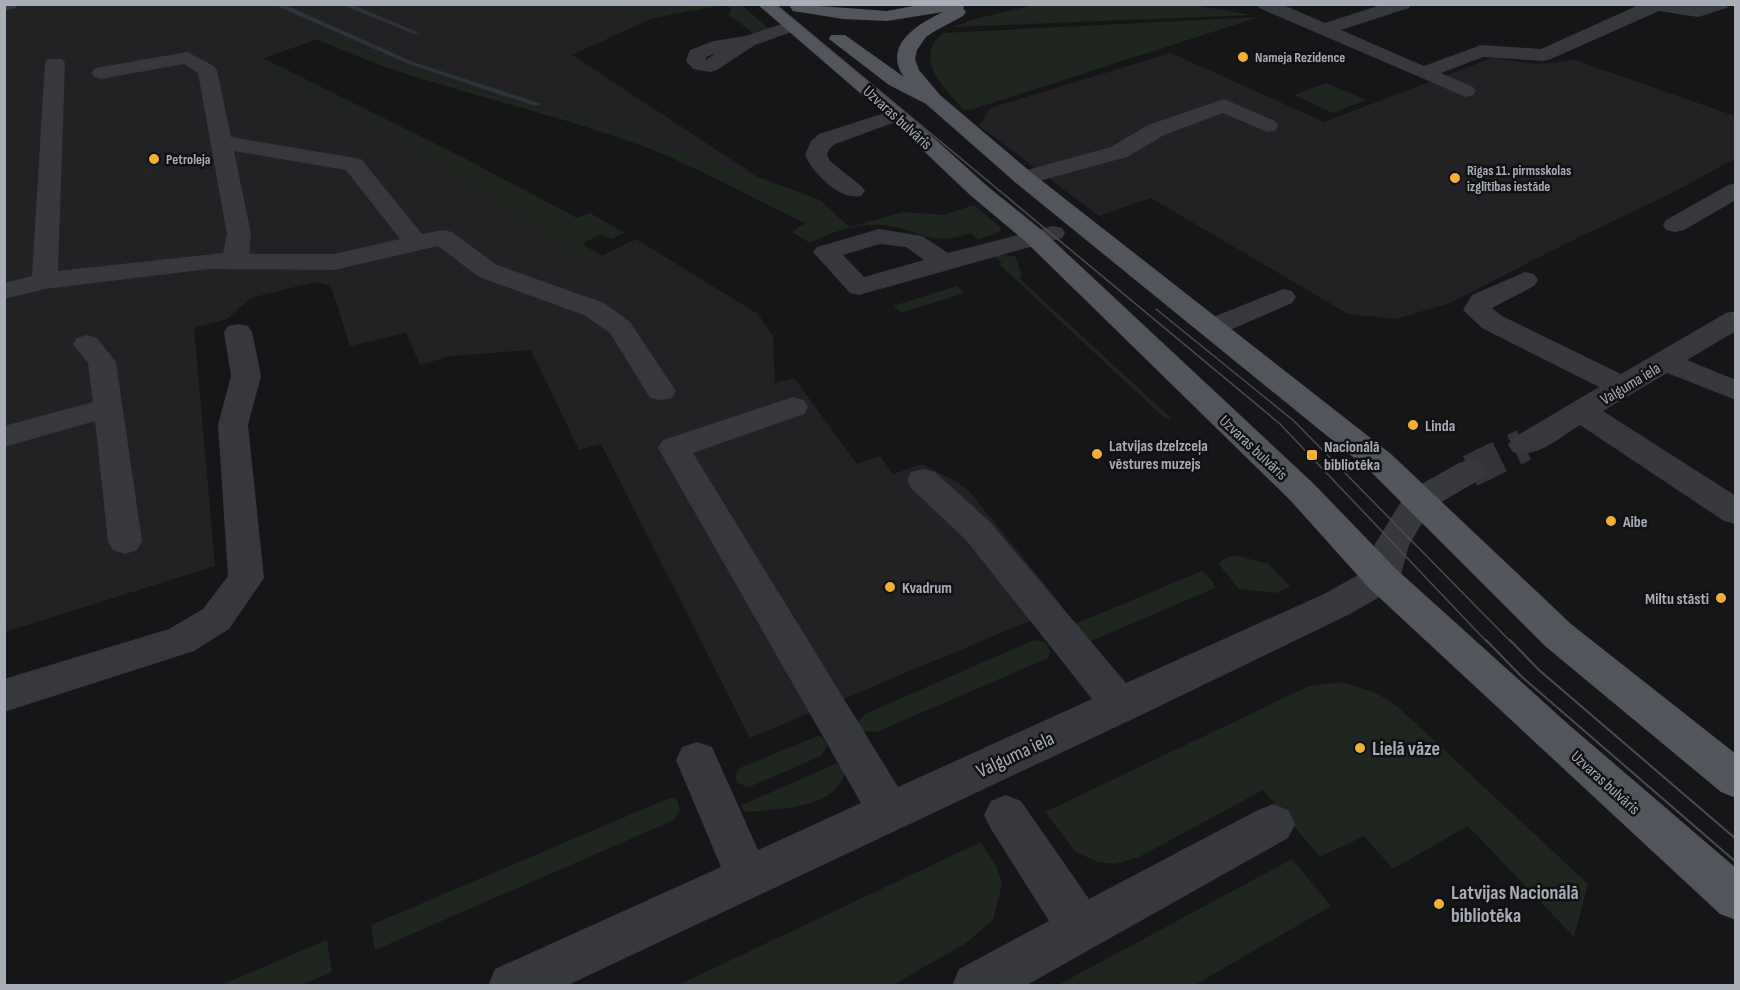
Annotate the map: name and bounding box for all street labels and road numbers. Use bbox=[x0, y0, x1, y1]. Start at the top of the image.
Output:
street label: Uzvaras bulvāris bbox=[859, 82, 936, 154]
street label: Valguma iela bbox=[1597, 359, 1664, 410]
street label: Uzvaras bulvāris bbox=[1215, 412, 1291, 485]
street label: Valguma iela bbox=[973, 726, 1058, 783]
street label: Uzvaras bulvāris bbox=[1567, 747, 1644, 819]

